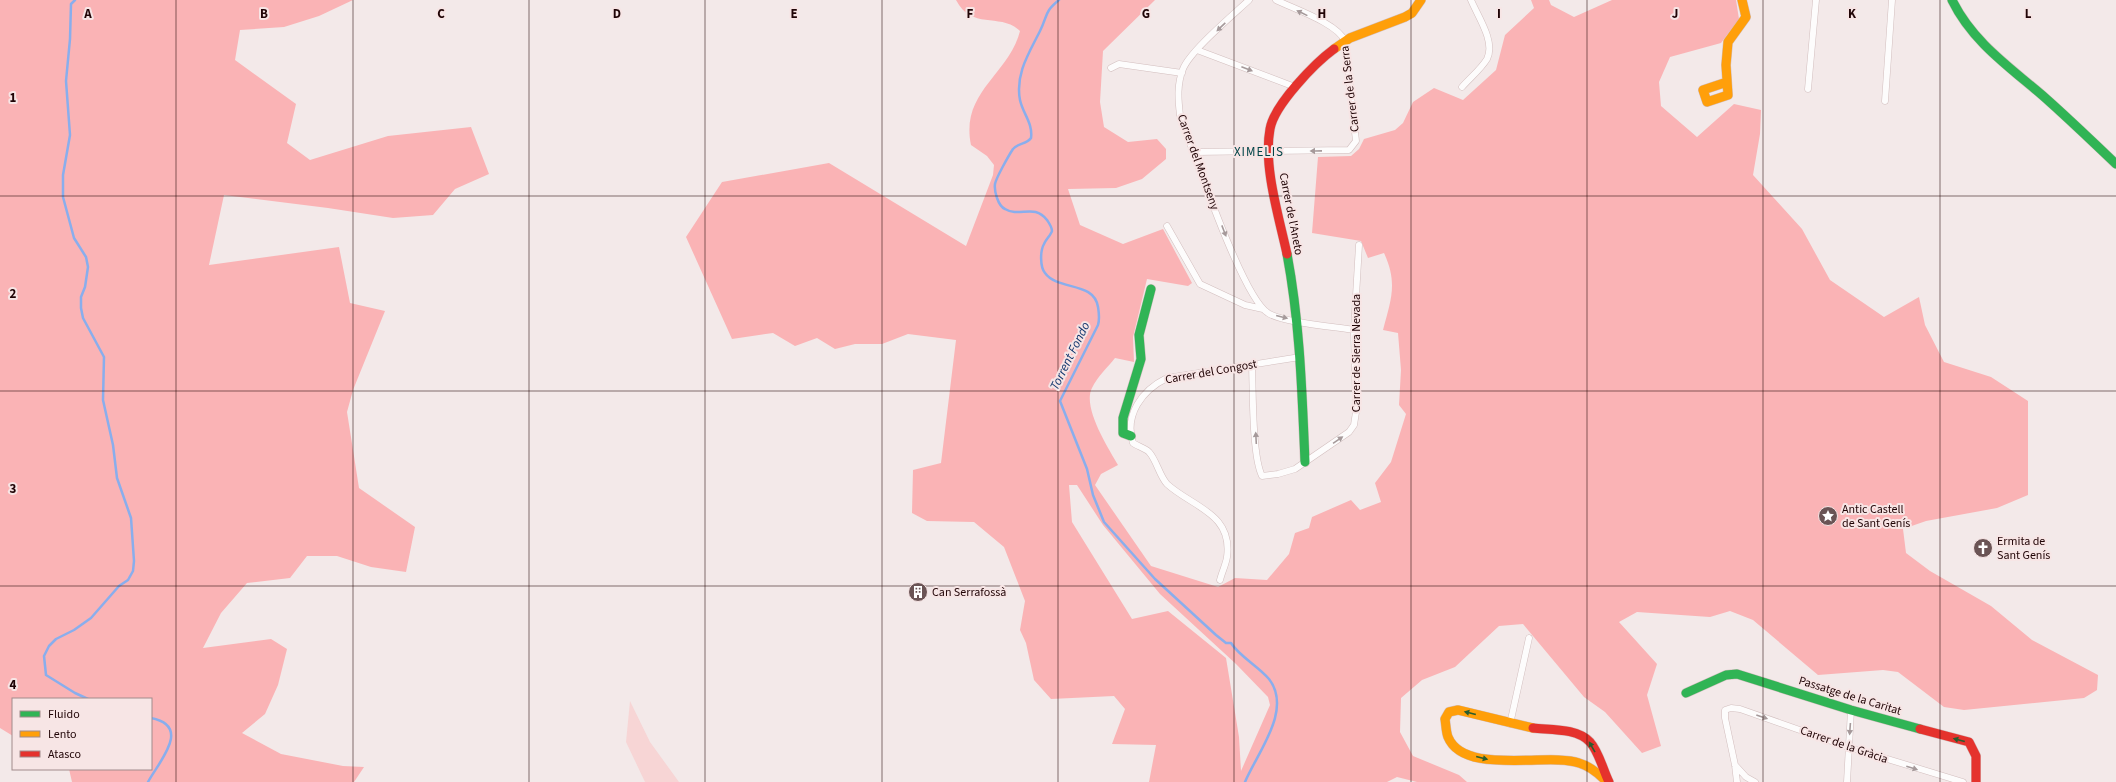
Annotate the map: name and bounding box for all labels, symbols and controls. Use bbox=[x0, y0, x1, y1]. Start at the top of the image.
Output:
text: A bbox=[83, 5, 92, 23]
text: B bbox=[260, 5, 268, 23]
text: C bbox=[437, 5, 445, 23]
text: D bbox=[613, 5, 621, 23]
text: E bbox=[790, 5, 798, 23]
text: F bbox=[967, 5, 974, 23]
text: G bbox=[1142, 5, 1150, 23]
text: H bbox=[1318, 5, 1326, 23]
text: I bbox=[1497, 5, 1501, 23]
text: J bbox=[1672, 5, 1678, 23]
text: K bbox=[1848, 5, 1857, 23]
text: L bbox=[2025, 5, 2032, 23]
one-way arrow bbox=[1296, 10, 1308, 16]
one-way arrow bbox=[1216, 22, 1226, 32]
street label: Carrer de la Serra bbox=[1336, 45, 1364, 133]
one-way arrow bbox=[1241, 66, 1253, 72]
text: 1 bbox=[10, 89, 17, 107]
street label: Carrer del Montseny bbox=[1173, 112, 1223, 213]
district label: XIMELIS bbox=[1234, 143, 1284, 161]
one-way arrow bbox=[1309, 148, 1322, 154]
street label: Carrer de l'Aneto bbox=[1275, 171, 1307, 257]
one-way arrow bbox=[1221, 225, 1227, 237]
text: 2 bbox=[10, 285, 17, 303]
street label: Carrer de Sierra Nevada bbox=[1348, 294, 1365, 412]
one-way arrow bbox=[1276, 315, 1288, 321]
water label: Torrent Fondo bbox=[1046, 318, 1094, 393]
street label: Carrer del Congost bbox=[1164, 356, 1258, 388]
one-way arrow bbox=[1252, 432, 1259, 444]
one-way arrow bbox=[1333, 436, 1343, 444]
text: 3 bbox=[10, 480, 17, 498]
place label: Antic Castell de Sant Genís bbox=[1842, 501, 1910, 532]
place icon: Antic Castell de Sant Genís bbox=[1817, 505, 1839, 527]
place label: Ermita de Sant Genís bbox=[1997, 533, 2050, 564]
church icon: Ermita de Sant Genís bbox=[1972, 537, 1994, 559]
building icon: Can Serrafossà bbox=[907, 581, 929, 603]
place label: Can Serrafossà bbox=[932, 584, 1006, 601]
street label: Passatge de la Caritat bbox=[1796, 672, 1904, 720]
text: 4 bbox=[10, 676, 17, 694]
legend bbox=[12, 698, 152, 770]
text: Fluido bbox=[48, 706, 80, 723]
one-way arrow bbox=[1464, 710, 1476, 716]
one-way arrow bbox=[1757, 714, 1769, 720]
street label: Carrer de la Gràcia bbox=[1798, 722, 1890, 768]
one-way arrow bbox=[1846, 723, 1853, 735]
text: Lento bbox=[48, 726, 77, 743]
one-way arrow bbox=[1953, 736, 1965, 742]
one-way arrow bbox=[1589, 741, 1595, 753]
text: Atasco bbox=[48, 746, 81, 763]
one-way arrow bbox=[1476, 755, 1488, 761]
one-way arrow bbox=[1906, 765, 1918, 771]

